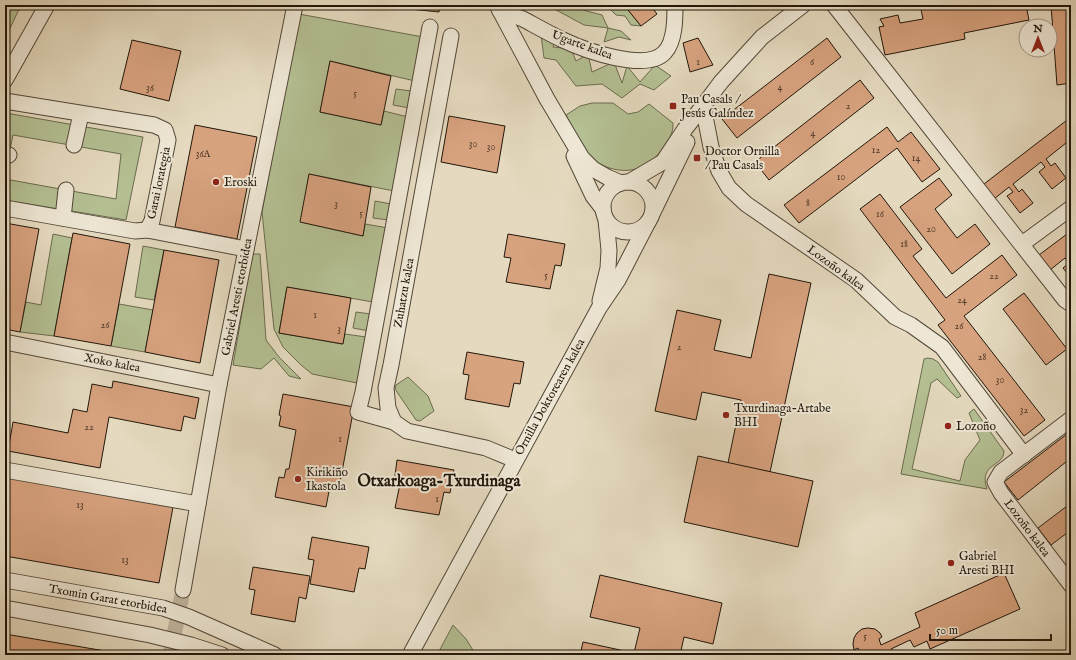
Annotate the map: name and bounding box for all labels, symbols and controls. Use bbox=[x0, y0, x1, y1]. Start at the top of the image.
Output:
north arrow bbox=[1018, 18, 1058, 58]
text: N bbox=[1032, 22, 1043, 36]
street label: Ugarte kalea bbox=[550, 27, 615, 63]
house number: 1 bbox=[696, 56, 700, 69]
house number: 6 bbox=[810, 56, 815, 69]
house number: 4 bbox=[778, 81, 783, 94]
house number: 36 bbox=[146, 82, 155, 95]
house number: 5 bbox=[353, 87, 357, 100]
place label: Pau Casals / Jesús Galíndez bbox=[679, 92, 754, 122]
house number: 2 bbox=[846, 100, 851, 113]
marker: Pau Casals / Jesús Galíndez bbox=[668, 101, 678, 111]
house number: 4 bbox=[811, 127, 816, 140]
house number: 30 bbox=[469, 138, 477, 151]
house number: 30 bbox=[487, 141, 495, 154]
street label: Garai lorategia bbox=[144, 144, 174, 221]
place label: Doctor Ornilla / Pau Casals bbox=[705, 144, 780, 173]
house number: 12 bbox=[872, 144, 881, 157]
house number: 36A bbox=[196, 148, 211, 161]
house number: 14 bbox=[912, 152, 920, 165]
marker: Doctor Ornilla / Pau Casals bbox=[692, 153, 702, 163]
house number: 10 bbox=[837, 171, 845, 184]
place label: Eroski bbox=[224, 175, 257, 190]
marker: Eroski bbox=[211, 177, 221, 187]
house number: 8 bbox=[806, 197, 810, 210]
house number: 3 bbox=[334, 198, 338, 211]
house number: 5 bbox=[359, 207, 363, 220]
house number: 16 bbox=[876, 208, 885, 221]
house number: 20 bbox=[926, 223, 936, 236]
street label: Gabriel Aresti etorbidea bbox=[218, 236, 256, 357]
house number: 18 bbox=[900, 238, 908, 251]
street label: Lozoño kalea bbox=[804, 242, 869, 295]
street label: Zuhatzu kalea bbox=[391, 256, 418, 329]
house number: 5 bbox=[544, 269, 548, 282]
house number: 22 bbox=[989, 270, 999, 283]
house number: 24 bbox=[957, 294, 967, 307]
house number: 1 bbox=[313, 309, 317, 322]
house number: 26 bbox=[101, 319, 110, 332]
house number: 26 bbox=[955, 320, 964, 333]
house number: 3 bbox=[337, 323, 341, 336]
street label: Ornilla Doktorearen kalea bbox=[512, 335, 589, 458]
house number: 2 bbox=[677, 341, 682, 354]
street label: Xoko kalea bbox=[83, 350, 142, 376]
house number: 28 bbox=[978, 351, 986, 364]
house number: 30 bbox=[996, 374, 1004, 387]
place label: Txurdinaga-Artabe BHI bbox=[734, 401, 831, 430]
house number: 32 bbox=[1020, 404, 1029, 417]
marker: Txurdinaga-Artabe BHI bbox=[721, 410, 731, 420]
place label: Lozoño bbox=[956, 419, 996, 434]
house number: 22 bbox=[84, 421, 94, 434]
marker: Lozoño bbox=[943, 421, 953, 431]
house number: 1 bbox=[338, 433, 342, 446]
place label: Kirikiño Ikastola bbox=[306, 465, 349, 494]
district label: Otxarkoaga-Txurdinaga bbox=[358, 472, 522, 492]
marker: Kirikiño Ikastola bbox=[293, 474, 303, 484]
house number: 1 bbox=[435, 493, 439, 506]
street label: Lozoño kalea bbox=[1001, 496, 1054, 560]
house number: 13 bbox=[76, 499, 84, 512]
place label: Gabriel Aresti BHI bbox=[958, 549, 1015, 578]
house number: 13 bbox=[121, 554, 129, 567]
marker: Gabriel Aresti BHI bbox=[946, 558, 956, 568]
street label: Txomin Garat etorbidea bbox=[48, 581, 169, 617]
scale bar bbox=[930, 616, 1051, 642]
text: 50 m bbox=[936, 623, 958, 638]
house number: 5 bbox=[863, 630, 867, 643]

